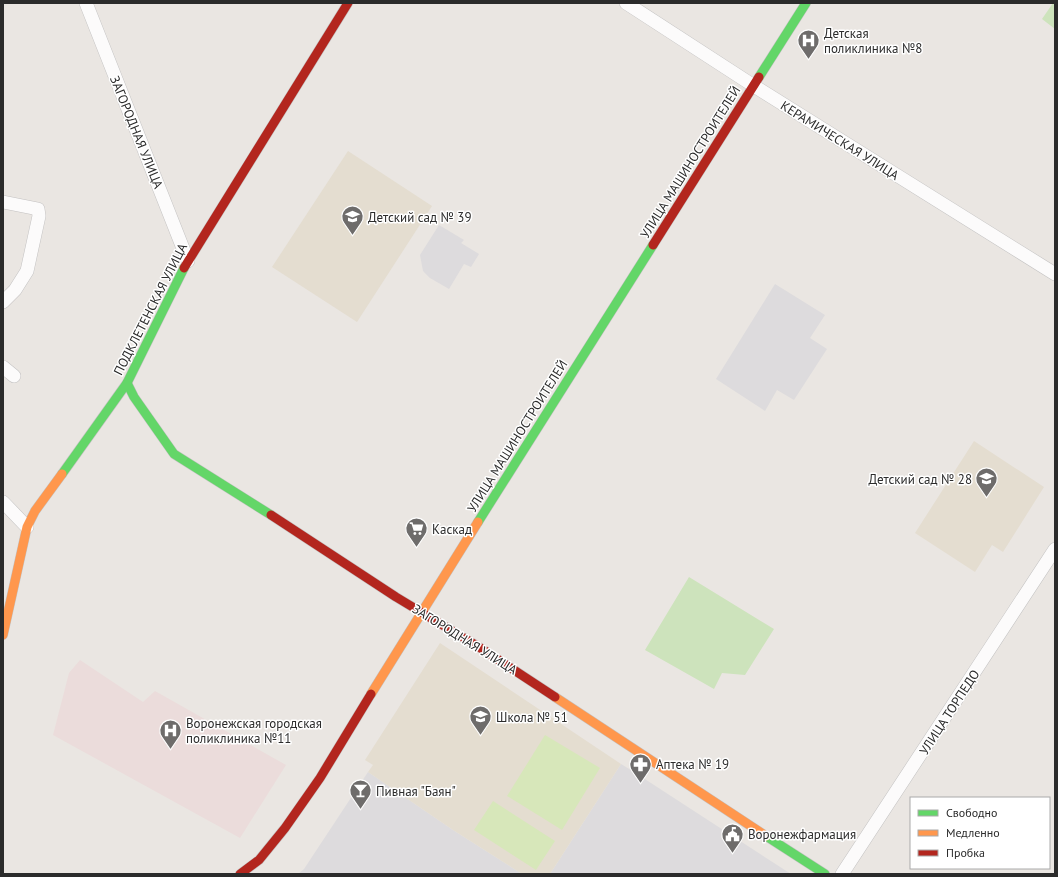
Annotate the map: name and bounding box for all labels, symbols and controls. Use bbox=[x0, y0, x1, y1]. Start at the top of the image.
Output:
place label: Детская поликлиника №8 bbox=[824, 25, 922, 57]
hospital icon: Детская поликлиника №8 bbox=[796, 27, 822, 60]
street label: ЗАГОРОДНАЯ УЛИЦА bbox=[106, 73, 167, 191]
street label: УЛИЦА МАШИНОСТРОИТЕЛЕЙ bbox=[636, 83, 744, 242]
street label: КЕРАМИЧЕСКАЯ УЛИЦА bbox=[777, 97, 903, 184]
school or university icon: Детский сад № 39 bbox=[339, 204, 365, 237]
place label: Детский сад № 39 bbox=[368, 209, 471, 226]
street label: ПОДКЛЕТЕНСКАЯ УЛИЦА bbox=[110, 240, 191, 378]
street label: УЛИЦА МАШИНОСТРОИТЕЛЕЙ bbox=[463, 357, 571, 516]
school or university icon: Детский сад № 28 bbox=[974, 466, 1000, 499]
place label: Детский сад № 28 bbox=[869, 471, 972, 488]
supermarket icon: Каскад bbox=[403, 516, 429, 549]
place label: Каскад bbox=[432, 521, 472, 538]
street label: ЗАГОРОДНАЯ УЛИЦА bbox=[409, 600, 521, 679]
street label: УЛИЦА ТОРПЕДО bbox=[915, 666, 983, 758]
school or university icon: Школа № 51 bbox=[468, 704, 494, 737]
place label: Школа № 51 bbox=[496, 709, 568, 726]
place label: Воронежская городская поликлиника №11 bbox=[186, 715, 322, 747]
hospital icon: Воронежская городская поликлиника №11 bbox=[157, 717, 183, 750]
pharmacy icon: Аптека № 19 bbox=[627, 751, 653, 784]
place label: Аптека № 19 bbox=[656, 756, 729, 773]
bar icon: Пивная "Баян" bbox=[347, 778, 373, 811]
place label: Пивная "Баян" bbox=[376, 783, 456, 800]
legend bbox=[910, 797, 1050, 869]
text: Свободно bbox=[946, 805, 997, 820]
public building icon: Воронежфармация bbox=[720, 821, 746, 854]
text: Медленно bbox=[946, 825, 1000, 840]
place label: Воронежфармация bbox=[748, 826, 856, 843]
text: Пробка bbox=[946, 845, 985, 860]

